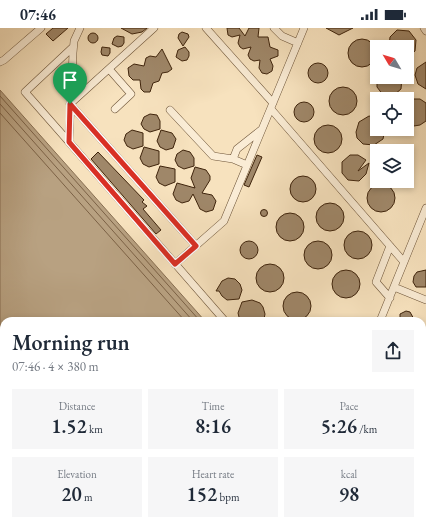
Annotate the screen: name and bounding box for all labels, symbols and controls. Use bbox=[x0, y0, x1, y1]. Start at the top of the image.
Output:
text: 07:46 bbox=[20, 5, 56, 24]
north arrow bbox=[370, 40, 414, 84]
map controls bbox=[370, 40, 414, 188]
pin bbox=[53, 63, 87, 104]
icon: arrive bbox=[59, 69, 81, 91]
button: locate bbox=[370, 92, 414, 136]
button: layers bbox=[370, 144, 414, 188]
text: Morning run bbox=[12, 328, 130, 357]
button: share bbox=[372, 330, 414, 372]
text: 07:46 · 4 × 380 m bbox=[12, 358, 99, 375]
text: Distance bbox=[59, 399, 95, 413]
text: Time bbox=[202, 399, 224, 413]
text: Pace bbox=[340, 399, 358, 413]
text: 1.52 bbox=[51, 413, 87, 439]
text: 8:16 bbox=[195, 413, 231, 439]
text: 5:26 bbox=[321, 413, 357, 439]
text: km bbox=[87, 422, 103, 436]
text: /km bbox=[357, 422, 377, 436]
text: Elevation bbox=[57, 467, 97, 481]
text: Heart rate bbox=[192, 467, 234, 481]
text: kcal bbox=[341, 467, 357, 481]
text: 20 bbox=[61, 481, 82, 507]
text: 152 bbox=[187, 481, 217, 507]
text: 98 bbox=[339, 481, 359, 507]
text: m bbox=[82, 490, 93, 504]
text: bpm bbox=[217, 490, 239, 504]

